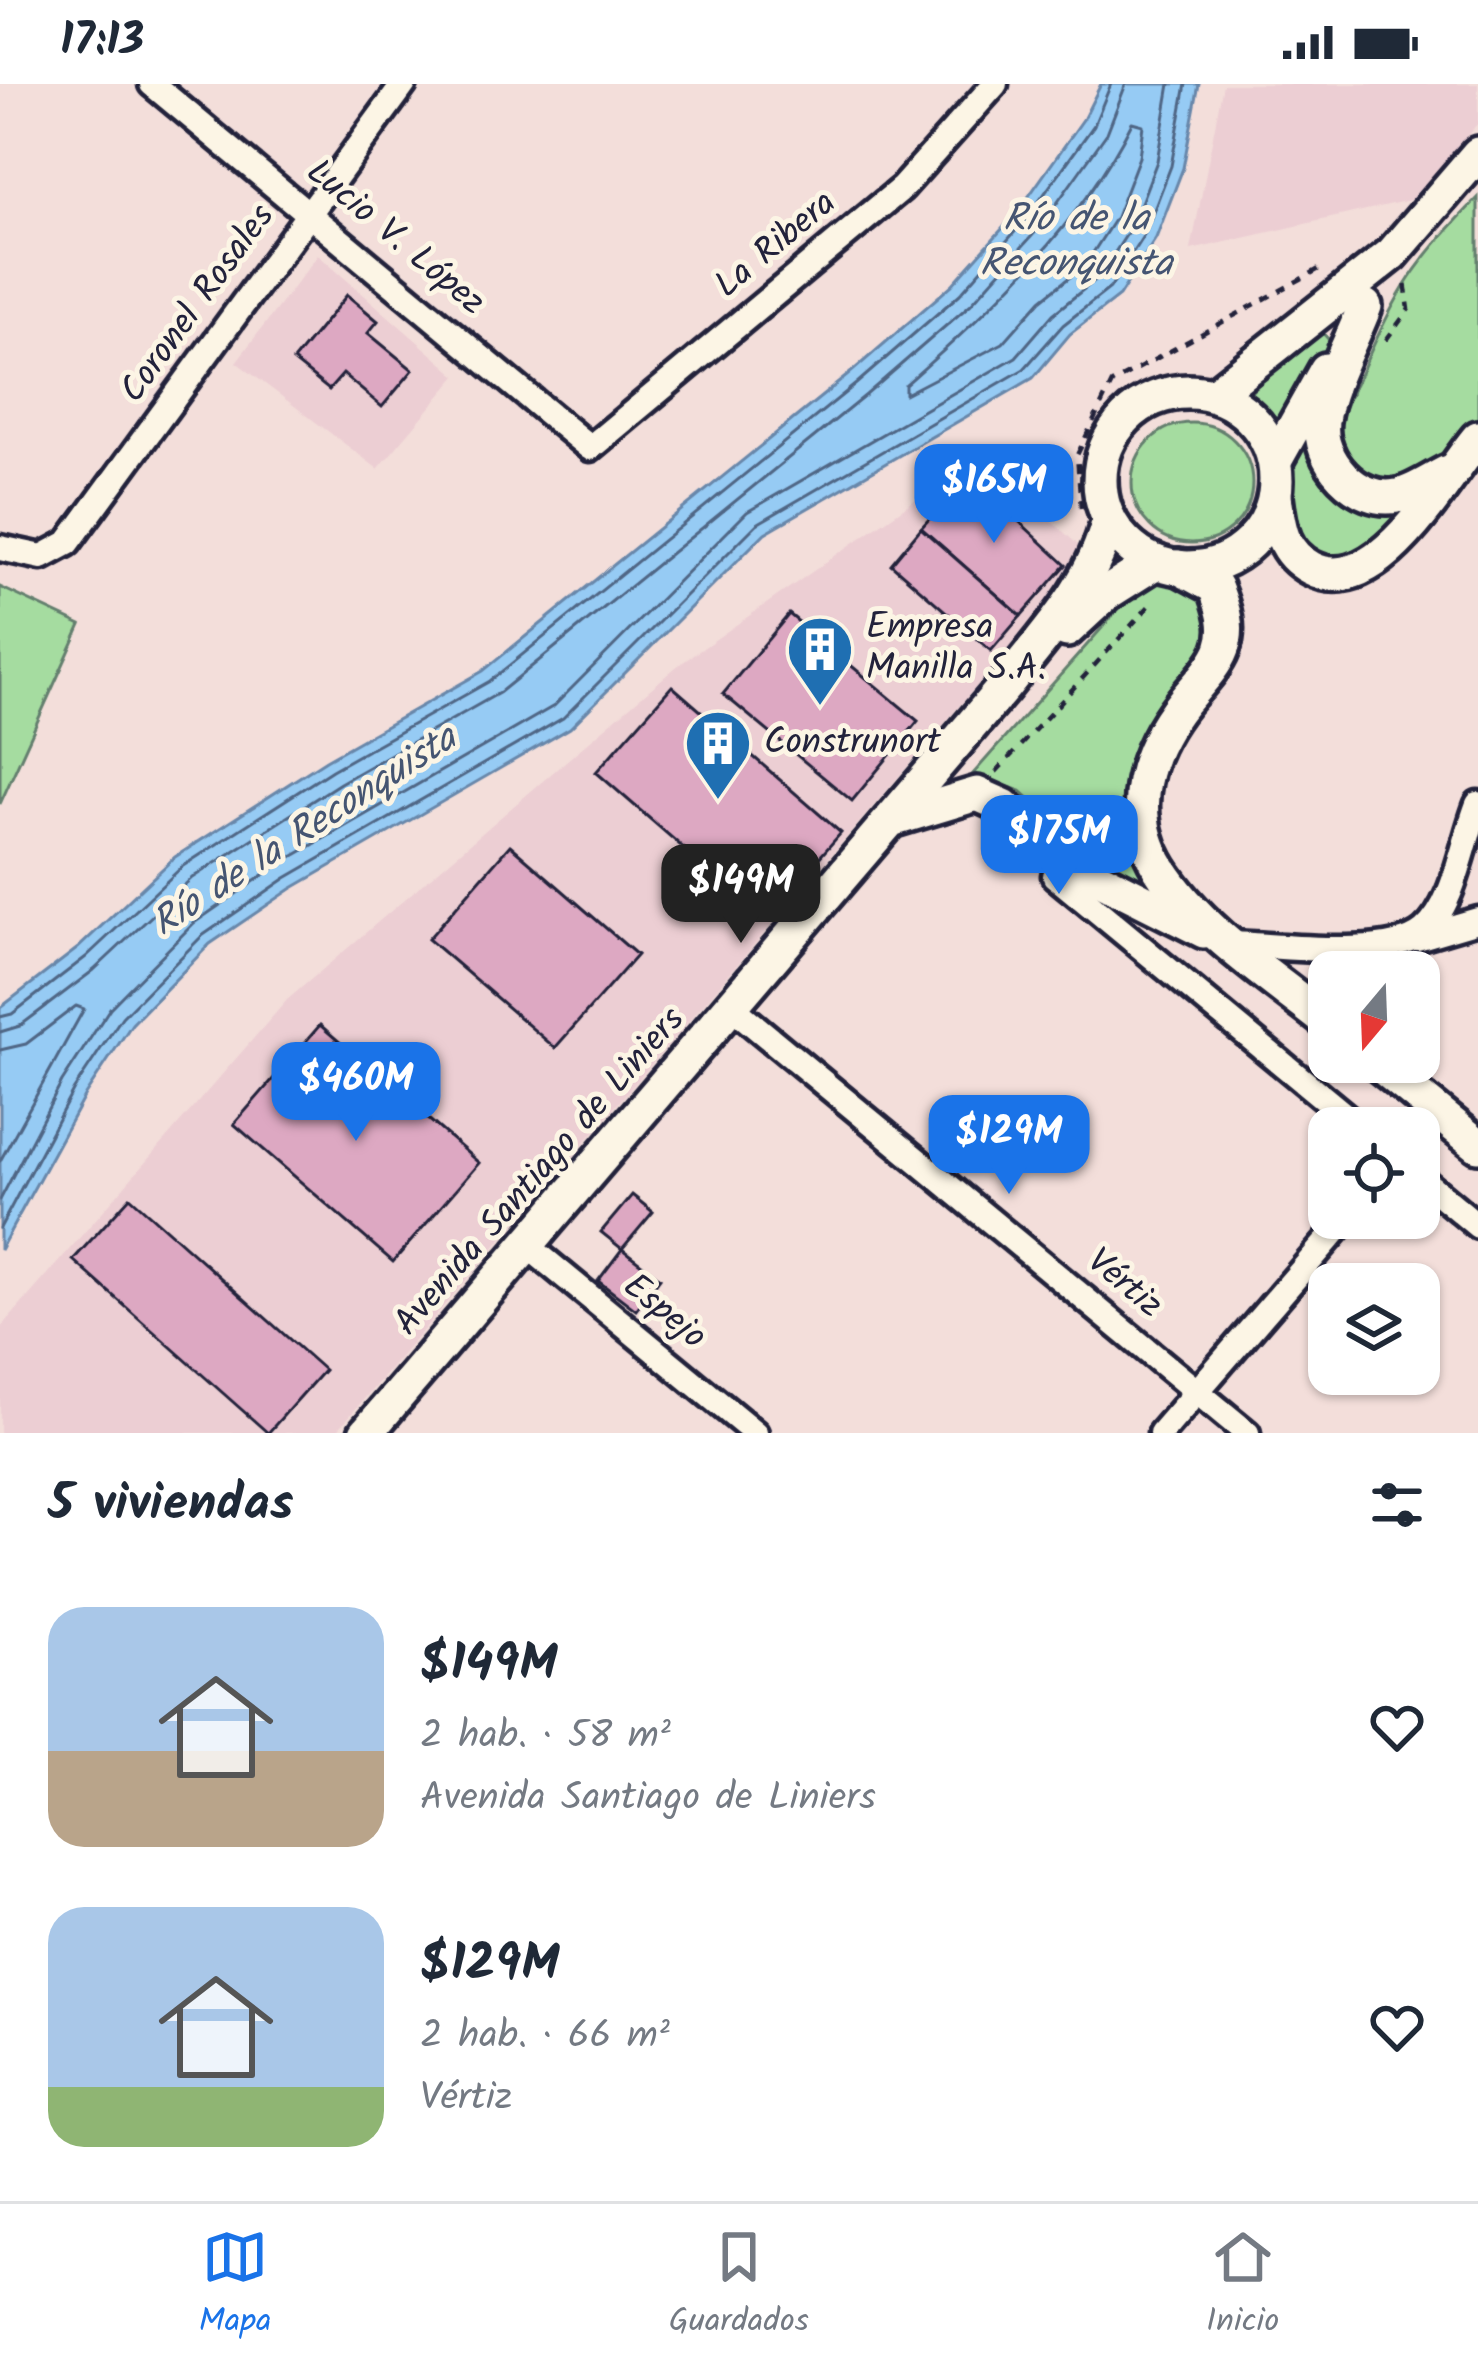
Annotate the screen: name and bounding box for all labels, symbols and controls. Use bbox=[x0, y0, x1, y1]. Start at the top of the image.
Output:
text: 17:13 bbox=[60, 6, 144, 78]
street label: Lucio V. López bbox=[293, 146, 497, 330]
street label: La Ribera bbox=[702, 177, 850, 313]
water label: Río de la Reconquista bbox=[980, 189, 1175, 296]
street label: Coronel Rosales bbox=[106, 192, 290, 416]
pin: $165M bbox=[910, 444, 1078, 546]
text: $165M bbox=[941, 452, 1047, 514]
place label: Empresa Manilla S.A. bbox=[866, 600, 1046, 698]
building icon: Empresa Manilla S.A. bbox=[785, 614, 855, 708]
water label: Río de la Reconquista bbox=[140, 708, 473, 954]
building icon: Construnort bbox=[683, 708, 753, 802]
place label: Construnort bbox=[764, 715, 942, 772]
pin: $175M bbox=[975, 795, 1143, 897]
text: $175M bbox=[1008, 803, 1110, 865]
pin: $149M bbox=[657, 844, 825, 946]
text: $149M bbox=[688, 852, 794, 914]
north arrow bbox=[1308, 951, 1440, 1083]
map controls bbox=[1308, 951, 1440, 1395]
street label: Avenida Santiago de Liniers bbox=[380, 995, 700, 1349]
pin: $460M bbox=[272, 1042, 440, 1144]
text: $460M bbox=[299, 1050, 413, 1112]
pin: $129M bbox=[925, 1095, 1093, 1197]
text: $129M bbox=[956, 1103, 1062, 1165]
button: locate bbox=[1308, 1107, 1440, 1239]
street label: Vértiz bbox=[1073, 1235, 1175, 1333]
street label: Espejo bbox=[609, 1260, 719, 1364]
button: layers bbox=[1308, 1263, 1440, 1395]
text: 5 viviendas bbox=[48, 1465, 293, 1546]
icon: filters bbox=[1364, 1472, 1430, 1538]
text: $149M bbox=[420, 1625, 558, 1706]
icon: home bbox=[144, 1655, 288, 1799]
icon: heart bbox=[1364, 1694, 1430, 1760]
text: 2 hab. · 58 m² bbox=[420, 1706, 671, 1768]
text: Avenida Santiago de Liniers bbox=[420, 1768, 876, 1830]
text: $129M bbox=[420, 1925, 560, 2006]
icon: home bbox=[144, 1955, 288, 2099]
icon: heart bbox=[1364, 1994, 1430, 2060]
text: 2 hab. · 66 m² bbox=[420, 2006, 670, 2068]
text: Vértiz bbox=[420, 2068, 512, 2130]
tab: Mapa bbox=[199, 2224, 271, 2349]
tab: Guardados bbox=[669, 2224, 809, 2349]
tab: Inicio bbox=[1206, 2224, 1279, 2349]

